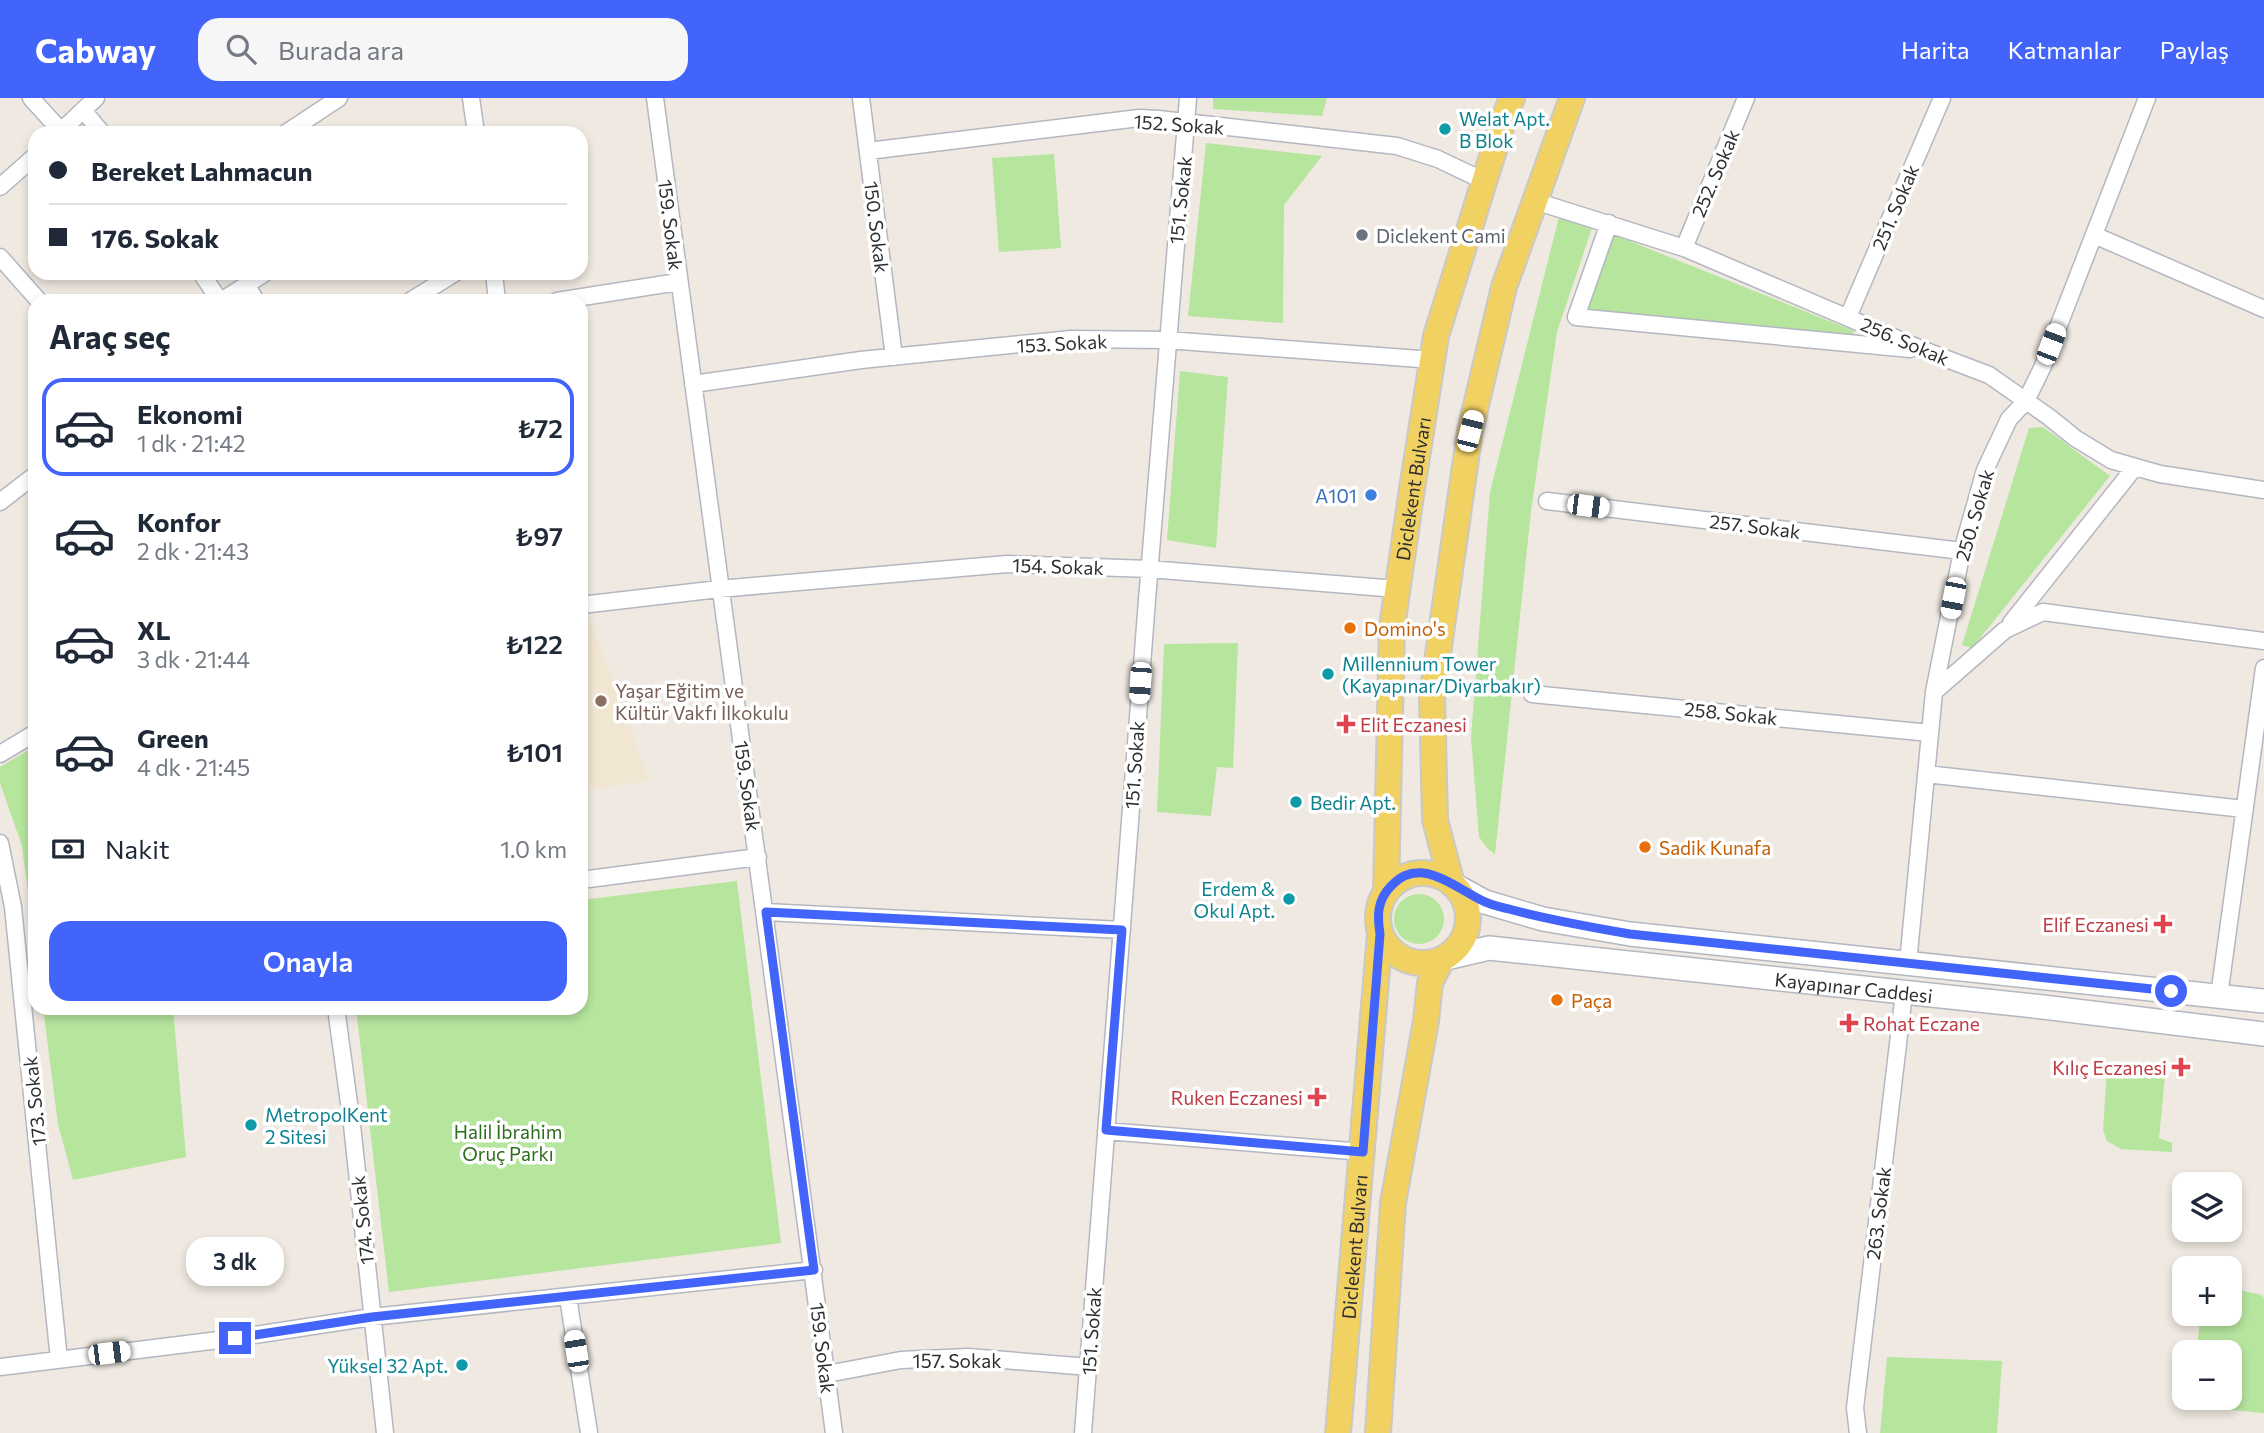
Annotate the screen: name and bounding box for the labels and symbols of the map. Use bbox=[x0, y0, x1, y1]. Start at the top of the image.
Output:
place label: Welat Apt. B Blok bbox=[1459, 107, 1550, 152]
street label: 152. Sokak bbox=[1133, 109, 1225, 139]
marker: Welat Apt. B Blok bbox=[1437, 121, 1453, 137]
street label: 252. Sokak bbox=[1686, 126, 1744, 220]
street label: 151. Sokak bbox=[1164, 155, 1196, 245]
street label: 251. Sokak bbox=[1867, 161, 1923, 253]
street label: 159. Sokak bbox=[654, 178, 688, 272]
street label: 150. Sokak bbox=[860, 180, 894, 274]
place label: Diclekent Cami bbox=[1376, 224, 1506, 247]
marker: Diclekent Cami bbox=[1354, 227, 1370, 243]
street label: 256. Sokak bbox=[1857, 312, 1953, 370]
car bbox=[2034, 321, 2069, 367]
street label: 153. Sokak bbox=[1016, 329, 1108, 357]
car bbox=[1455, 408, 1486, 454]
street label: Diclekent Bulvarı bbox=[1390, 415, 1435, 562]
street label: 250. Sokak bbox=[1950, 466, 1998, 564]
place label: A101 bbox=[1315, 484, 1357, 507]
marker: A101 bbox=[1363, 487, 1379, 503]
car bbox=[1566, 493, 1611, 519]
street label: 257. Sokak bbox=[1708, 509, 1802, 543]
street label: 154. Sokak bbox=[1012, 553, 1104, 579]
car bbox=[1939, 575, 1968, 621]
place label: Domino's bbox=[1364, 617, 1446, 640]
marker: Domino's bbox=[1342, 620, 1358, 636]
place label: Millennium Tower (Kayapınar/Diyarbakır) bbox=[1342, 652, 1541, 697]
car bbox=[1129, 661, 1152, 705]
marker: Millennium Tower (Kayapınar/Diyarbakır) bbox=[1320, 666, 1336, 682]
place label: Yaşar Eğitim ve Kültür Vakfı İlkokulu bbox=[615, 679, 789, 724]
marker: Yaşar Eğitim ve Kültür Vakfı İlkokulu bbox=[593, 693, 609, 709]
street label: 258. Sokak bbox=[1683, 697, 1779, 729]
place label: Elit Eczanesi bbox=[1360, 713, 1467, 736]
marker: Elit Eczanesi bbox=[1338, 716, 1354, 732]
street label: 151. Sokak bbox=[1119, 720, 1149, 810]
street label: 159. Sokak bbox=[730, 739, 766, 833]
place label: Bedir Apt. bbox=[1310, 791, 1396, 814]
marker: Bedir Apt. bbox=[1288, 794, 1304, 810]
place label: Sadik Kunafa bbox=[1659, 836, 1771, 859]
marker: Sadik Kunafa bbox=[1637, 839, 1653, 855]
place label: Erdem & Okul Apt. bbox=[1194, 877, 1275, 922]
marker: Erdem & Okul Apt. bbox=[1281, 891, 1297, 907]
place label: Elif Eczanesi bbox=[2042, 913, 2149, 936]
marker: Elif Eczanesi bbox=[2155, 916, 2171, 932]
street label: Kayapınar Caddesi bbox=[1774, 967, 1934, 1007]
route start bbox=[2155, 975, 2187, 1007]
place label: Paça bbox=[1571, 989, 1612, 1012]
marker: Paça bbox=[1549, 992, 1565, 1008]
place label: Rohat Eczane bbox=[1863, 1012, 1980, 1035]
marker: Rohat Eczane bbox=[1841, 1015, 1857, 1031]
street label: 173. Sokak bbox=[18, 1055, 50, 1147]
place label: Kılıç Eczanesi bbox=[2052, 1056, 2167, 1079]
marker: Kılıç Eczanesi bbox=[2173, 1059, 2189, 1075]
place label: Ruken Eczanesi bbox=[1171, 1086, 1303, 1109]
marker: Ruken Eczanesi bbox=[1309, 1089, 1325, 1105]
place label: MetropolKent 2 Sitesi bbox=[265, 1103, 388, 1148]
marker: MetropolKent 2 Sitesi bbox=[243, 1117, 259, 1133]
park label: Halil İbrahim Oruç Parkı bbox=[454, 1120, 562, 1165]
street label: 263. Sokak bbox=[1861, 1165, 1895, 1261]
street label: Diclekent Bulvarı bbox=[1336, 1173, 1371, 1320]
street label: 174. Sokak bbox=[346, 1174, 378, 1266]
callout: 3 dk bbox=[186, 1236, 284, 1286]
street label: 151. Sokak bbox=[1076, 1286, 1106, 1376]
street label: 159. Sokak bbox=[806, 1301, 840, 1395]
route end bbox=[219, 1322, 251, 1354]
car bbox=[563, 1329, 590, 1373]
car bbox=[87, 1340, 132, 1366]
street label: 157. Sokak bbox=[913, 1349, 1001, 1372]
place label: Yüksel 32 Apt. bbox=[327, 1354, 448, 1377]
marker: Yüksel 32 Apt. bbox=[454, 1357, 470, 1373]

